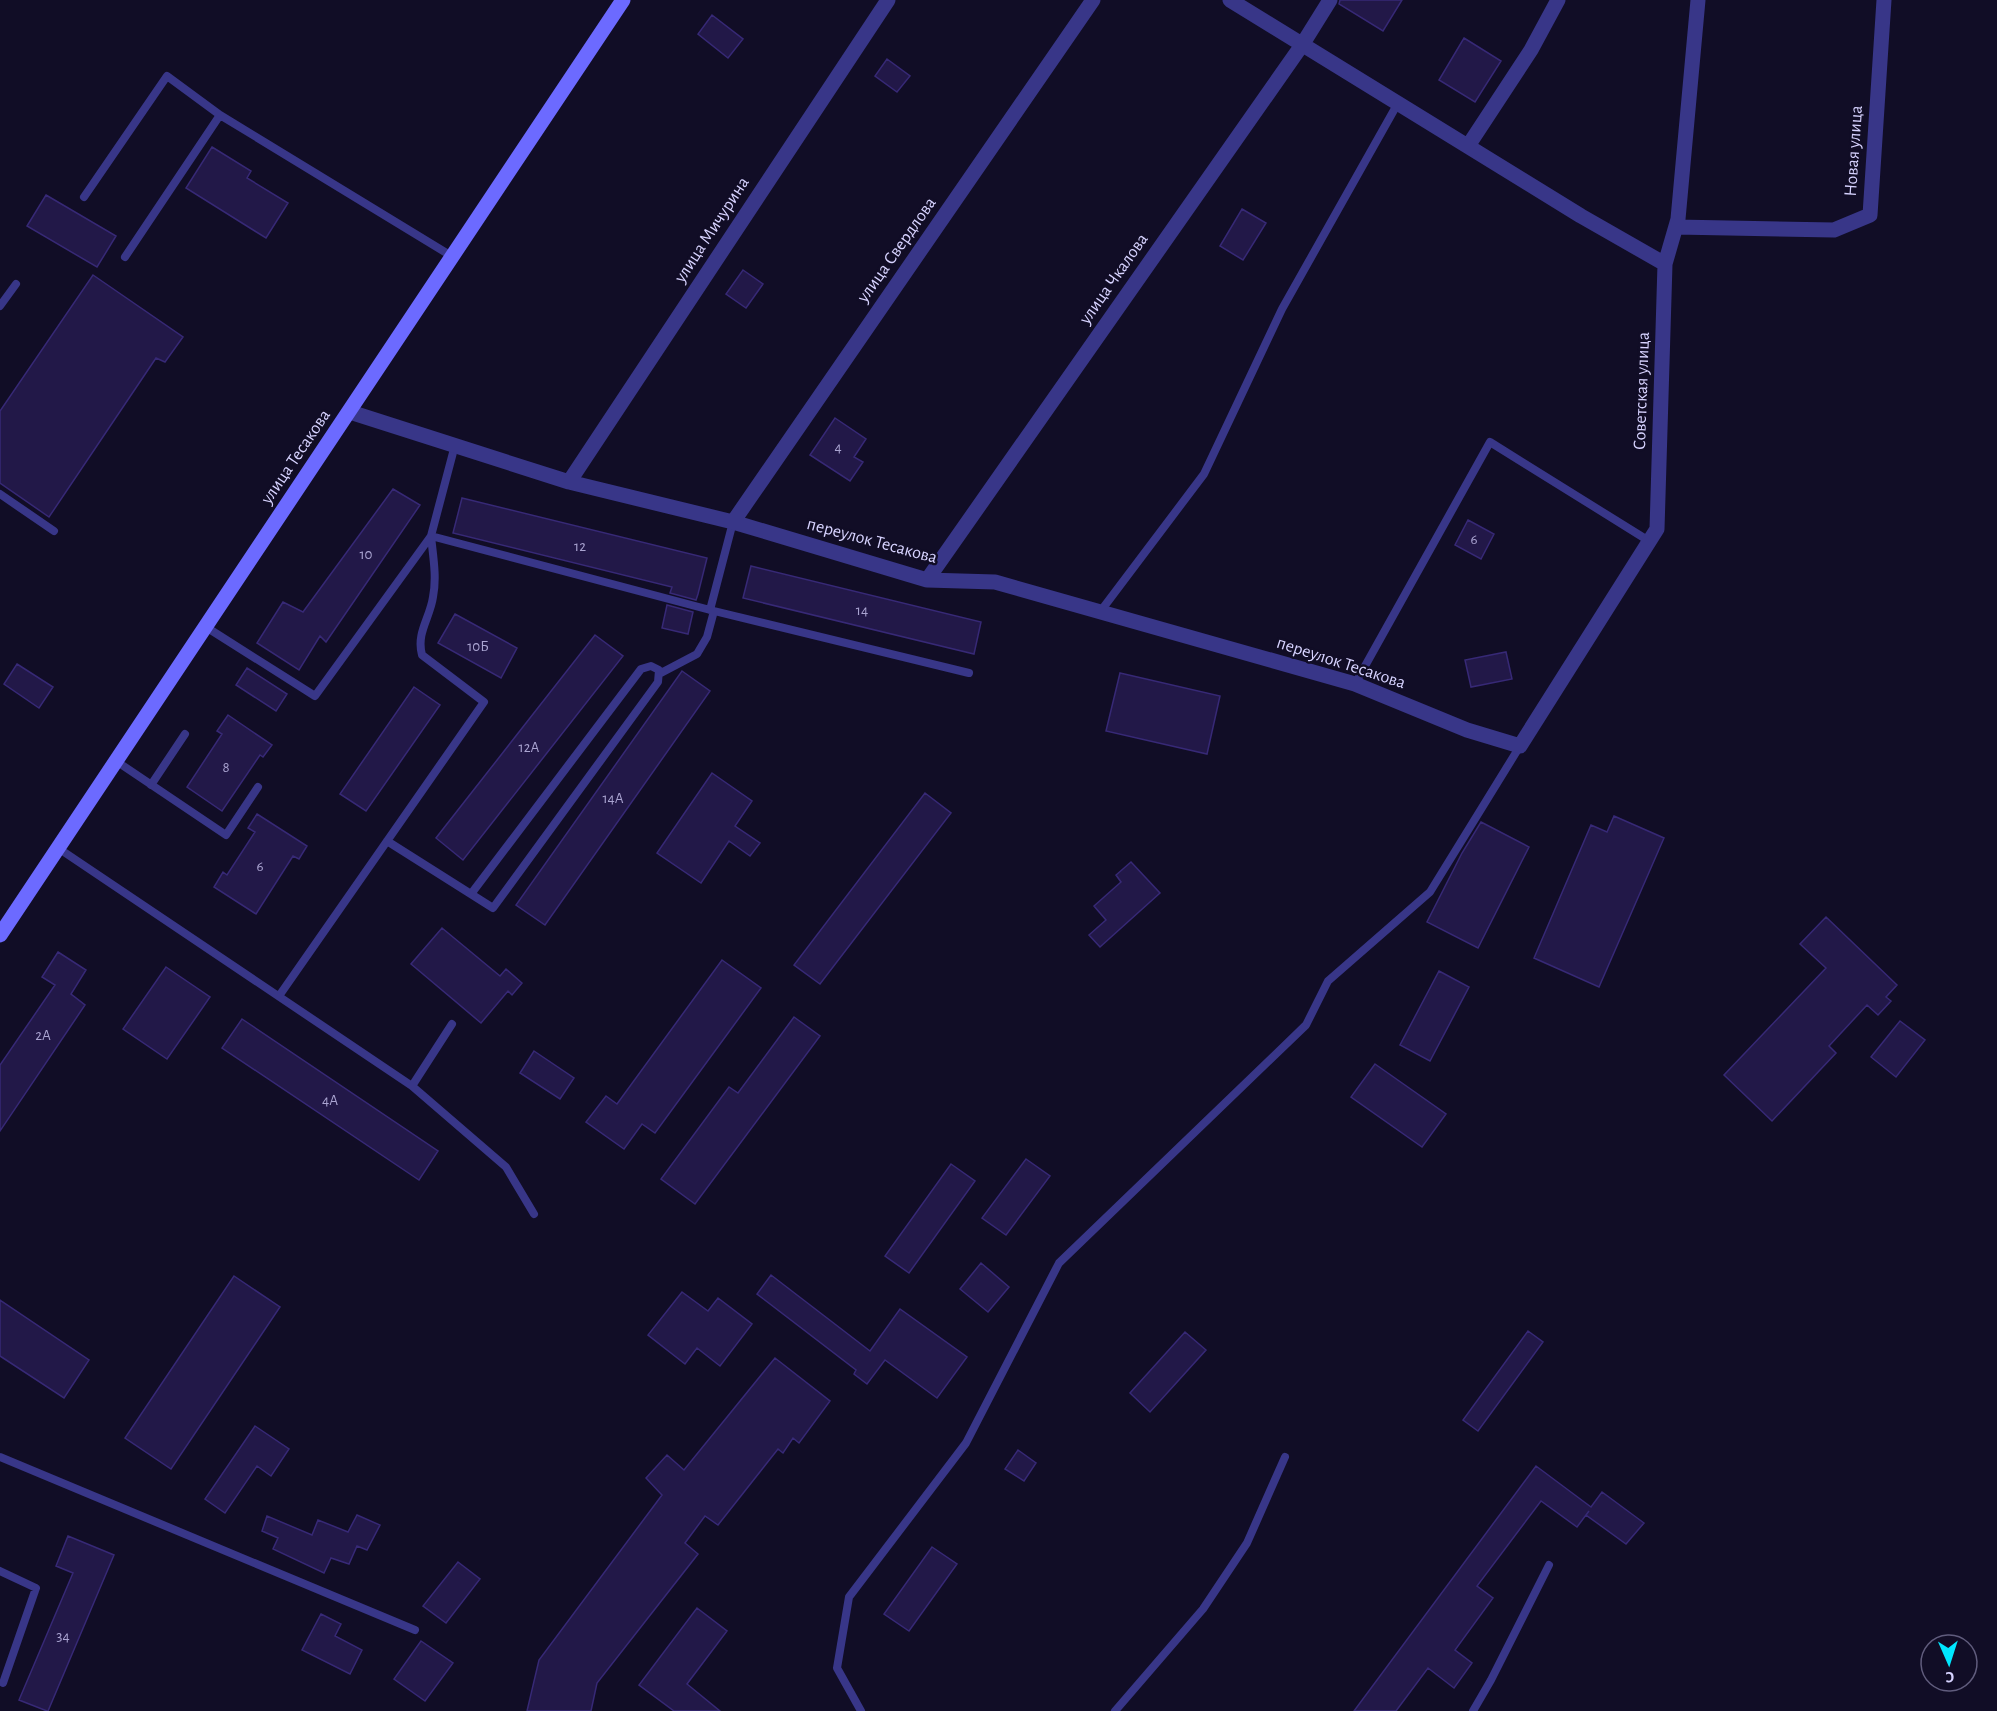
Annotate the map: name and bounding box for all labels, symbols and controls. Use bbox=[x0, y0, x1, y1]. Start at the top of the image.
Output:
street label: Новая улица bbox=[1842, 105, 1866, 197]
street label: улица Мичурина bbox=[671, 174, 753, 287]
street label: улица Свердлова bbox=[854, 194, 940, 307]
street label: улица Чкалова bbox=[1076, 230, 1152, 328]
street label: Советская улица bbox=[1631, 331, 1653, 451]
street label: улица Тесакова bbox=[257, 407, 334, 508]
house number: 4 bbox=[834, 440, 842, 455]
street label: переулок Тесакова bbox=[805, 515, 939, 567]
house number: 6 bbox=[1470, 532, 1478, 547]
house number: 12 bbox=[574, 539, 586, 554]
house number: 10 bbox=[359, 547, 373, 562]
house number: 14 bbox=[856, 603, 868, 618]
street label: переулок Тесакова bbox=[1274, 634, 1408, 692]
house number: 10Б bbox=[467, 639, 489, 654]
house number: 12А bbox=[519, 740, 540, 755]
house number: 8 bbox=[222, 760, 230, 775]
house number: 14А bbox=[602, 791, 624, 806]
house number: 6 bbox=[256, 859, 264, 874]
house number: 2А bbox=[35, 1028, 51, 1043]
house number: 4А bbox=[322, 1093, 338, 1108]
house number: 34 bbox=[56, 1629, 70, 1644]
north arrow bbox=[1919, 1633, 1979, 1693]
text: С bbox=[1945, 1669, 1955, 1685]

